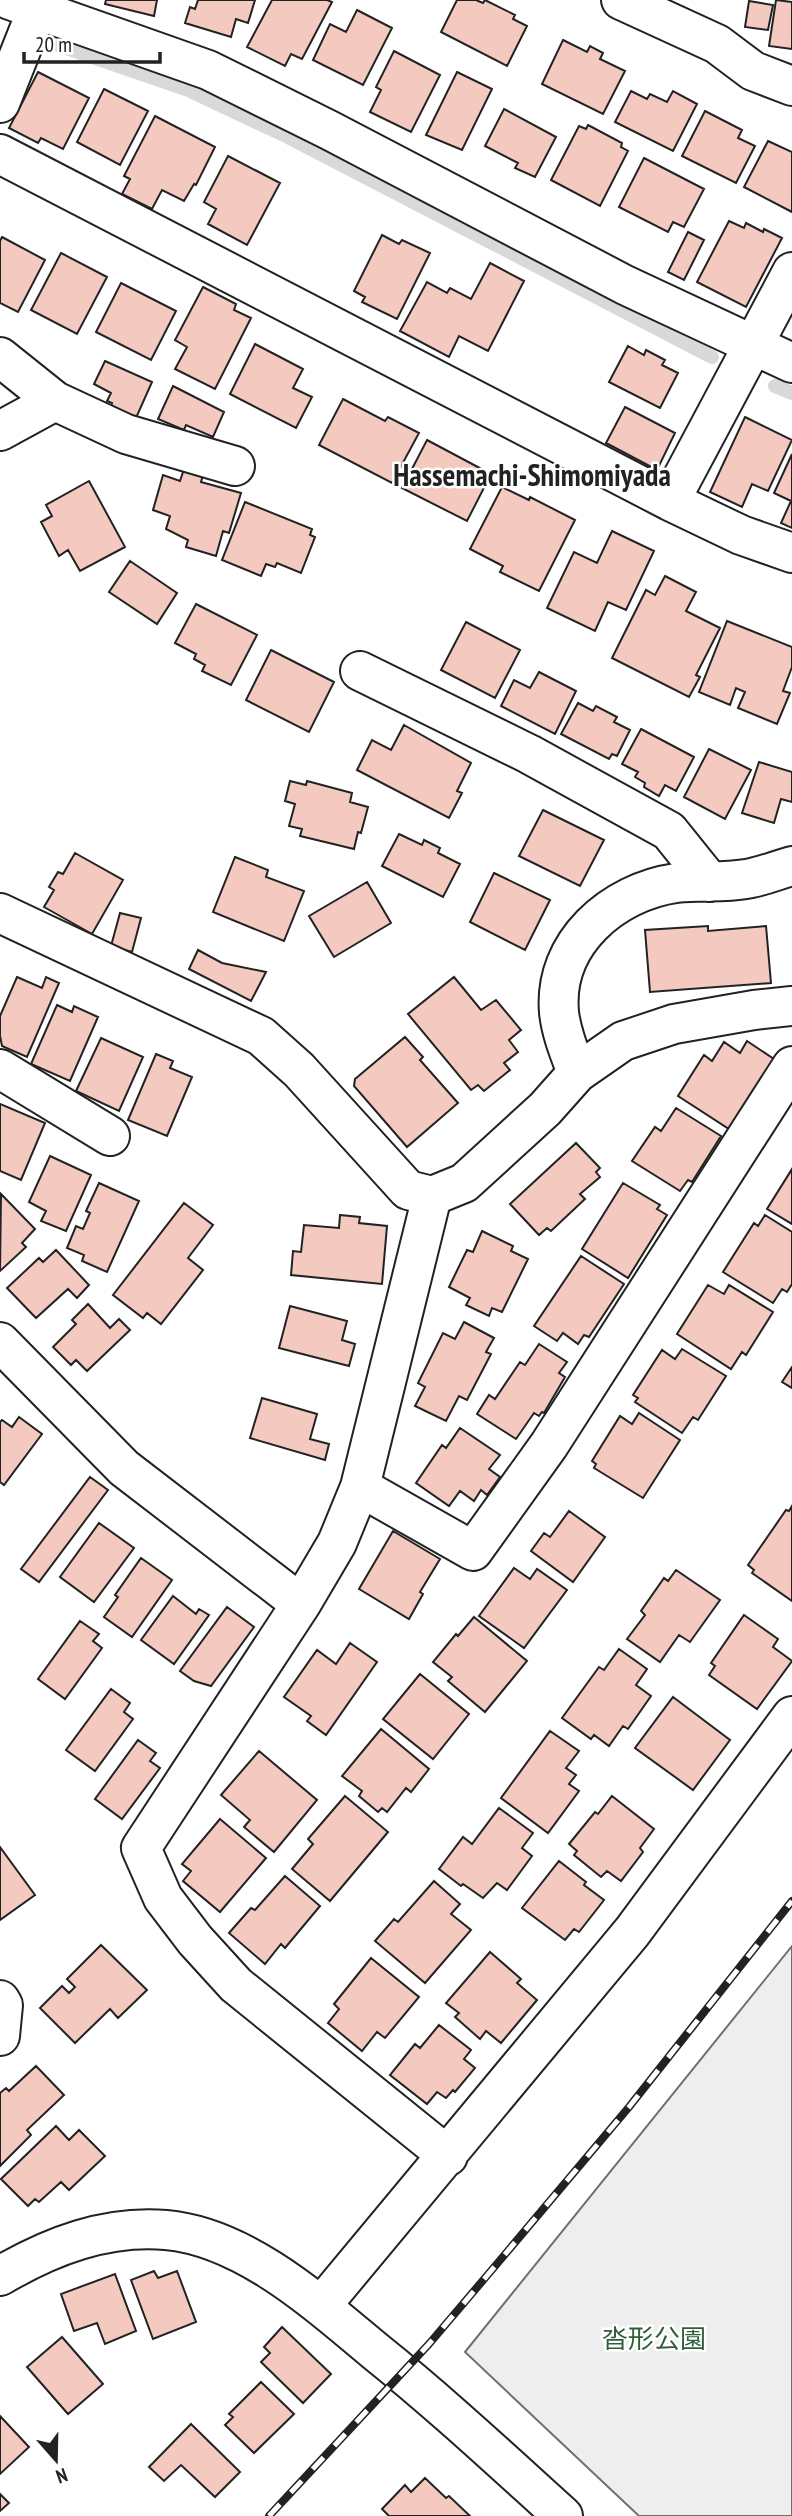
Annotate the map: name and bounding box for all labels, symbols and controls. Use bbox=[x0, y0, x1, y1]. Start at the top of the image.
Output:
scale bar bbox=[24, 21, 161, 65]
text: 20 m bbox=[35, 31, 72, 58]
district label: Hassemachi-Shimomiyada bbox=[393, 455, 671, 494]
park label: 沓形公園 bbox=[602, 2322, 706, 2355]
north arrow bbox=[21, 2425, 91, 2495]
text: N bbox=[53, 2463, 71, 2489]

